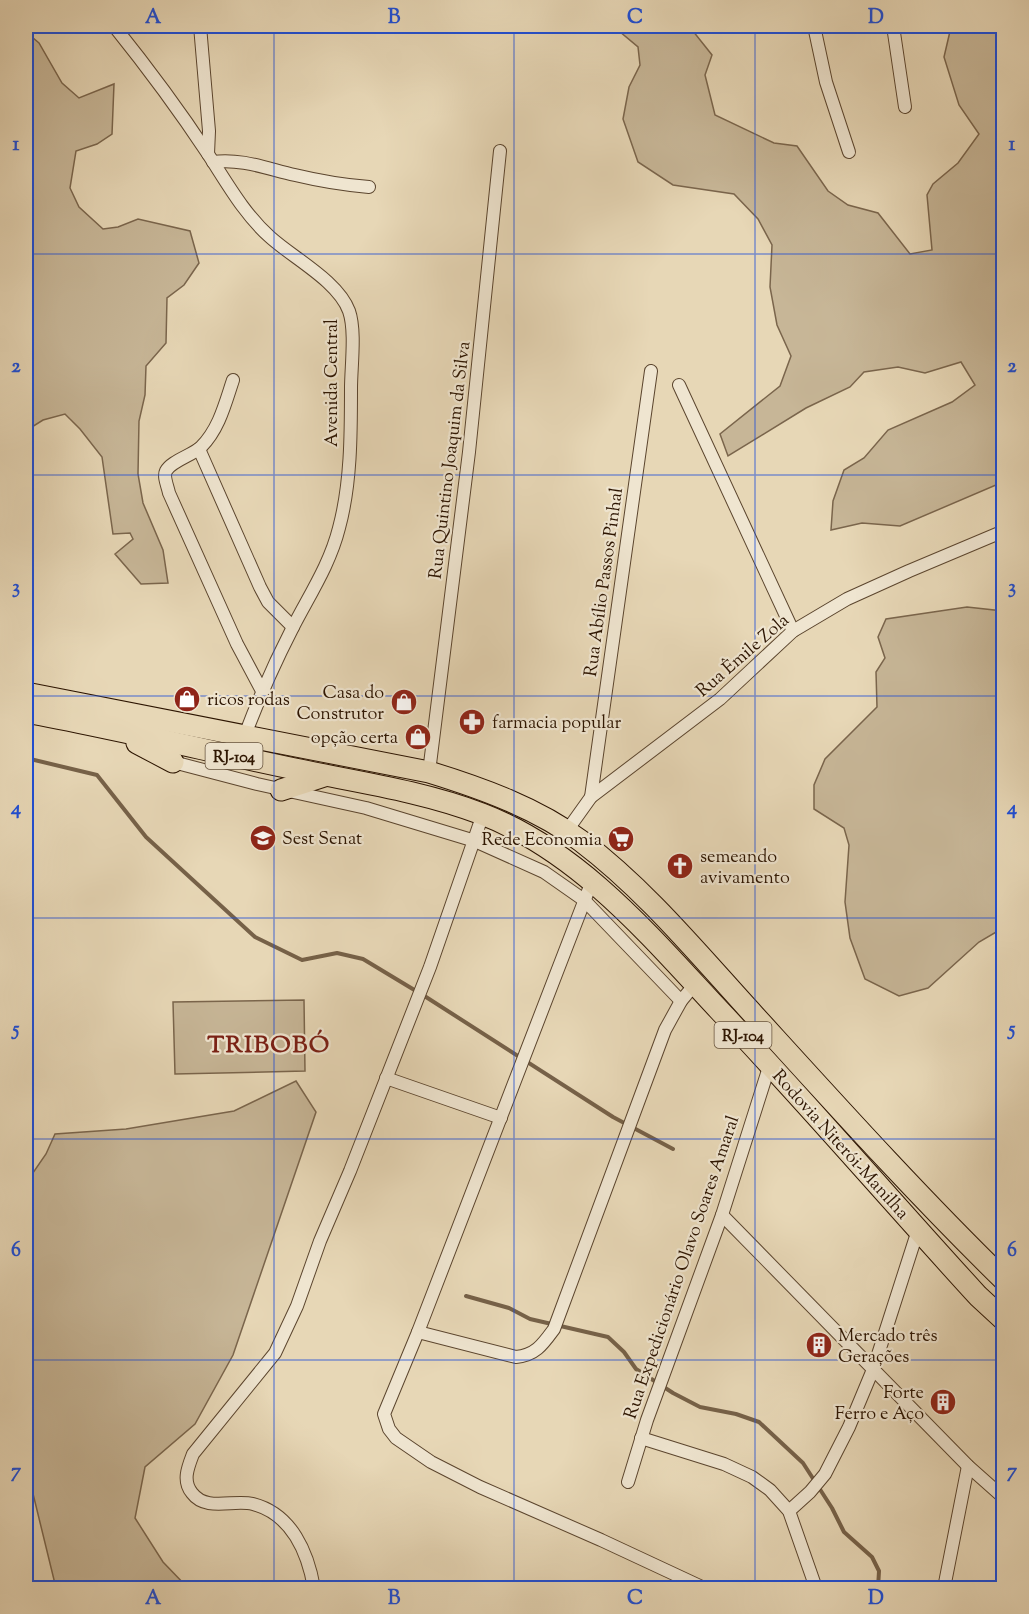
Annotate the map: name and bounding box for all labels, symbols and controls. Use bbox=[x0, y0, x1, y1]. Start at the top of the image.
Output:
text: A bbox=[145, 4, 162, 33]
text: B bbox=[388, 4, 401, 33]
text: C bbox=[627, 4, 643, 33]
text: D bbox=[868, 4, 884, 33]
text: 1 bbox=[13, 131, 20, 160]
text: 1 bbox=[1009, 131, 1016, 160]
street label: Avenida Central bbox=[320, 319, 346, 447]
street label: Rua Quintino Joaquim da Silva bbox=[424, 340, 478, 581]
text: 2 bbox=[11, 353, 21, 382]
text: 2 bbox=[1007, 353, 1017, 382]
street label: Rua Abílio Passos Pinhal bbox=[579, 486, 631, 678]
text: 3 bbox=[12, 574, 20, 603]
text: 3 bbox=[1008, 574, 1016, 603]
street label: Rua Êmile Zola bbox=[690, 608, 796, 704]
place label: Casa do Construtor bbox=[296, 681, 384, 728]
shop icon: ricos rodas bbox=[172, 684, 202, 714]
shop icon: Casa do Construtor bbox=[389, 687, 419, 717]
place label: ricos rodas bbox=[207, 688, 290, 714]
pharmacy icon: farmacia popular bbox=[457, 707, 487, 737]
place label: farmacia popular bbox=[492, 711, 621, 737]
shop icon: opção certa bbox=[403, 722, 433, 752]
place label: opção certa bbox=[311, 726, 398, 752]
road number: RJ-104 bbox=[206, 743, 262, 769]
text: 4 bbox=[10, 795, 21, 824]
text: 4 bbox=[1006, 795, 1017, 824]
school or university icon: Sest Senat bbox=[248, 823, 278, 853]
supermarket icon: Rede Economia bbox=[606, 824, 636, 854]
place label: Sest Senat bbox=[282, 827, 362, 853]
place label: Rede Economia bbox=[482, 828, 602, 854]
place label: semeando avivamento bbox=[700, 845, 790, 892]
church icon: semeando avivamento bbox=[665, 851, 695, 881]
text: 5 bbox=[11, 1016, 20, 1045]
text: 5 bbox=[1007, 1016, 1016, 1045]
road number: RJ-104 bbox=[714, 1022, 771, 1048]
district label: TRIBOBÓ bbox=[207, 1029, 331, 1063]
street label: Rodovia Niterói-Manilha bbox=[765, 1065, 914, 1226]
street label: Rua Expedicionário Olavo Soares Amaral bbox=[619, 1112, 747, 1423]
text: 6 bbox=[11, 1237, 21, 1266]
text: 6 bbox=[1007, 1237, 1017, 1266]
place label: Mercado três Gerações bbox=[838, 1324, 938, 1371]
building icon: Mercado três Gerações bbox=[804, 1330, 834, 1360]
place label: Forte Ferro e Aço bbox=[835, 1381, 924, 1428]
building icon: Forte Ferro e Aço bbox=[928, 1387, 958, 1417]
text: 7 bbox=[11, 1458, 22, 1487]
text: 7 bbox=[1007, 1458, 1018, 1487]
text: A bbox=[145, 1585, 162, 1614]
text: B bbox=[388, 1585, 401, 1614]
text: C bbox=[627, 1585, 643, 1614]
text: D bbox=[868, 1585, 884, 1614]

